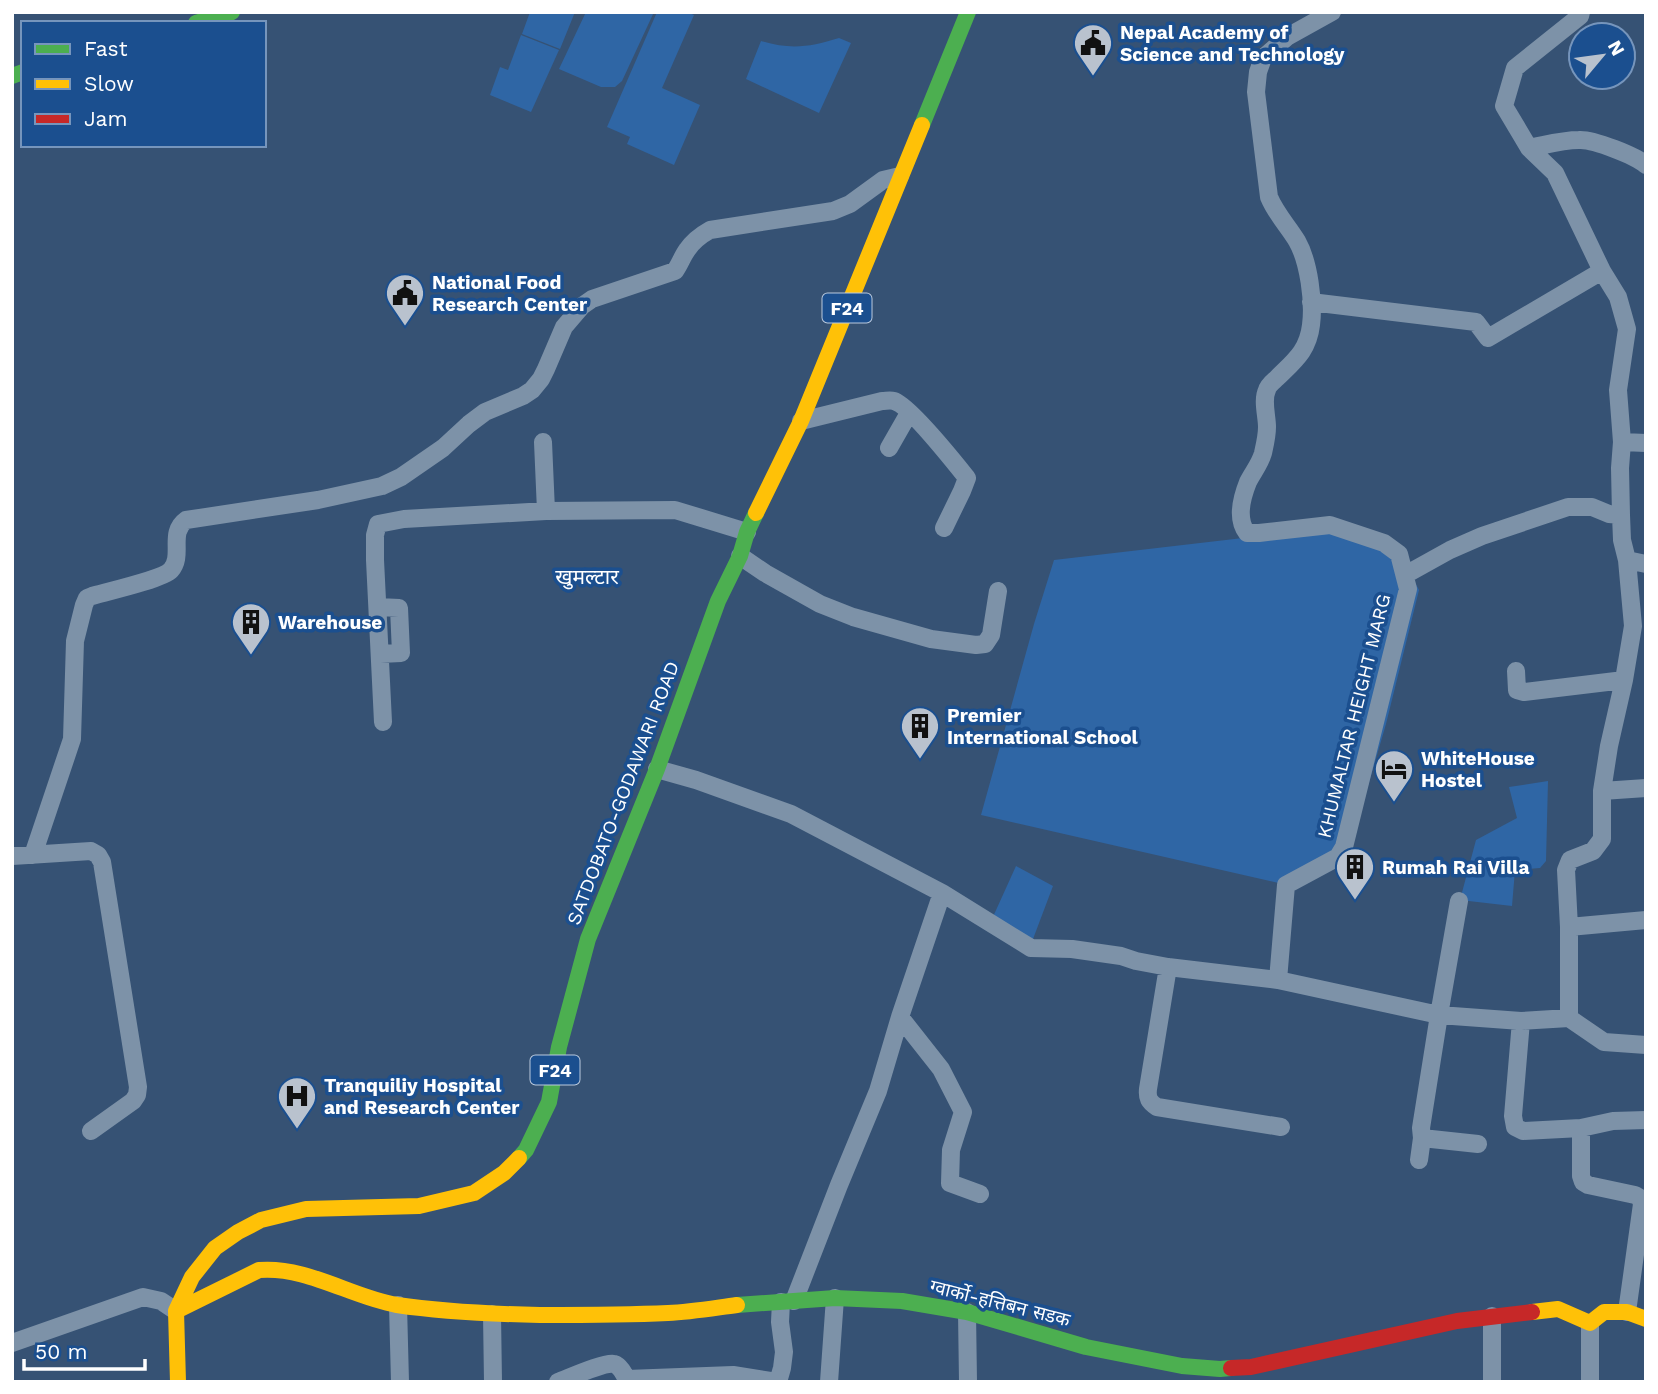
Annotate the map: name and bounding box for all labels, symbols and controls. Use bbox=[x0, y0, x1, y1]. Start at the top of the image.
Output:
legend bbox=[21, 21, 266, 147]
place label: Nepal Academy of Science and Technology bbox=[1120, 21, 1345, 66]
north arrow bbox=[1567, 21, 1637, 91]
public building icon: Nepal Academy of Science and Technology bbox=[1072, 22, 1114, 77]
text: Fast bbox=[84, 36, 128, 61]
text: N bbox=[1603, 36, 1630, 60]
text: Slow bbox=[84, 71, 134, 96]
text: Jam bbox=[84, 106, 127, 131]
place label: National Food Research Center bbox=[432, 271, 588, 316]
public building icon: National Food Research Center bbox=[384, 272, 426, 327]
road number: F24 bbox=[822, 294, 872, 322]
district label: खुमल्टार bbox=[555, 564, 619, 590]
street label: KHUMALTAR HEIGHT MARG bbox=[1312, 592, 1396, 840]
building icon: Warehouse bbox=[230, 601, 272, 656]
place label: Warehouse bbox=[278, 611, 382, 634]
street label: SATDOBATO-GODAWARI ROAD bbox=[562, 658, 684, 928]
place label: Premier International School bbox=[947, 704, 1139, 749]
building icon: Premier International School bbox=[899, 705, 941, 760]
place label: WhiteHouse Hostel bbox=[1421, 747, 1535, 792]
hotel icon: WhiteHouse Hostel bbox=[1373, 748, 1415, 803]
building icon: Rumah Rai Villa bbox=[1334, 846, 1376, 901]
place label: Rumah Rai Villa bbox=[1382, 856, 1529, 879]
road number: F24 bbox=[530, 1056, 580, 1084]
place label: Tranquiliy Hospital and Research Center bbox=[324, 1074, 520, 1119]
hospital icon: Tranquiliy Hospital and Research Center bbox=[276, 1075, 318, 1130]
street label: ग्वार्को-हत्तिबन सडक bbox=[928, 1274, 1073, 1332]
scale bar bbox=[24, 1328, 145, 1372]
text: 50 m bbox=[35, 1339, 87, 1364]

